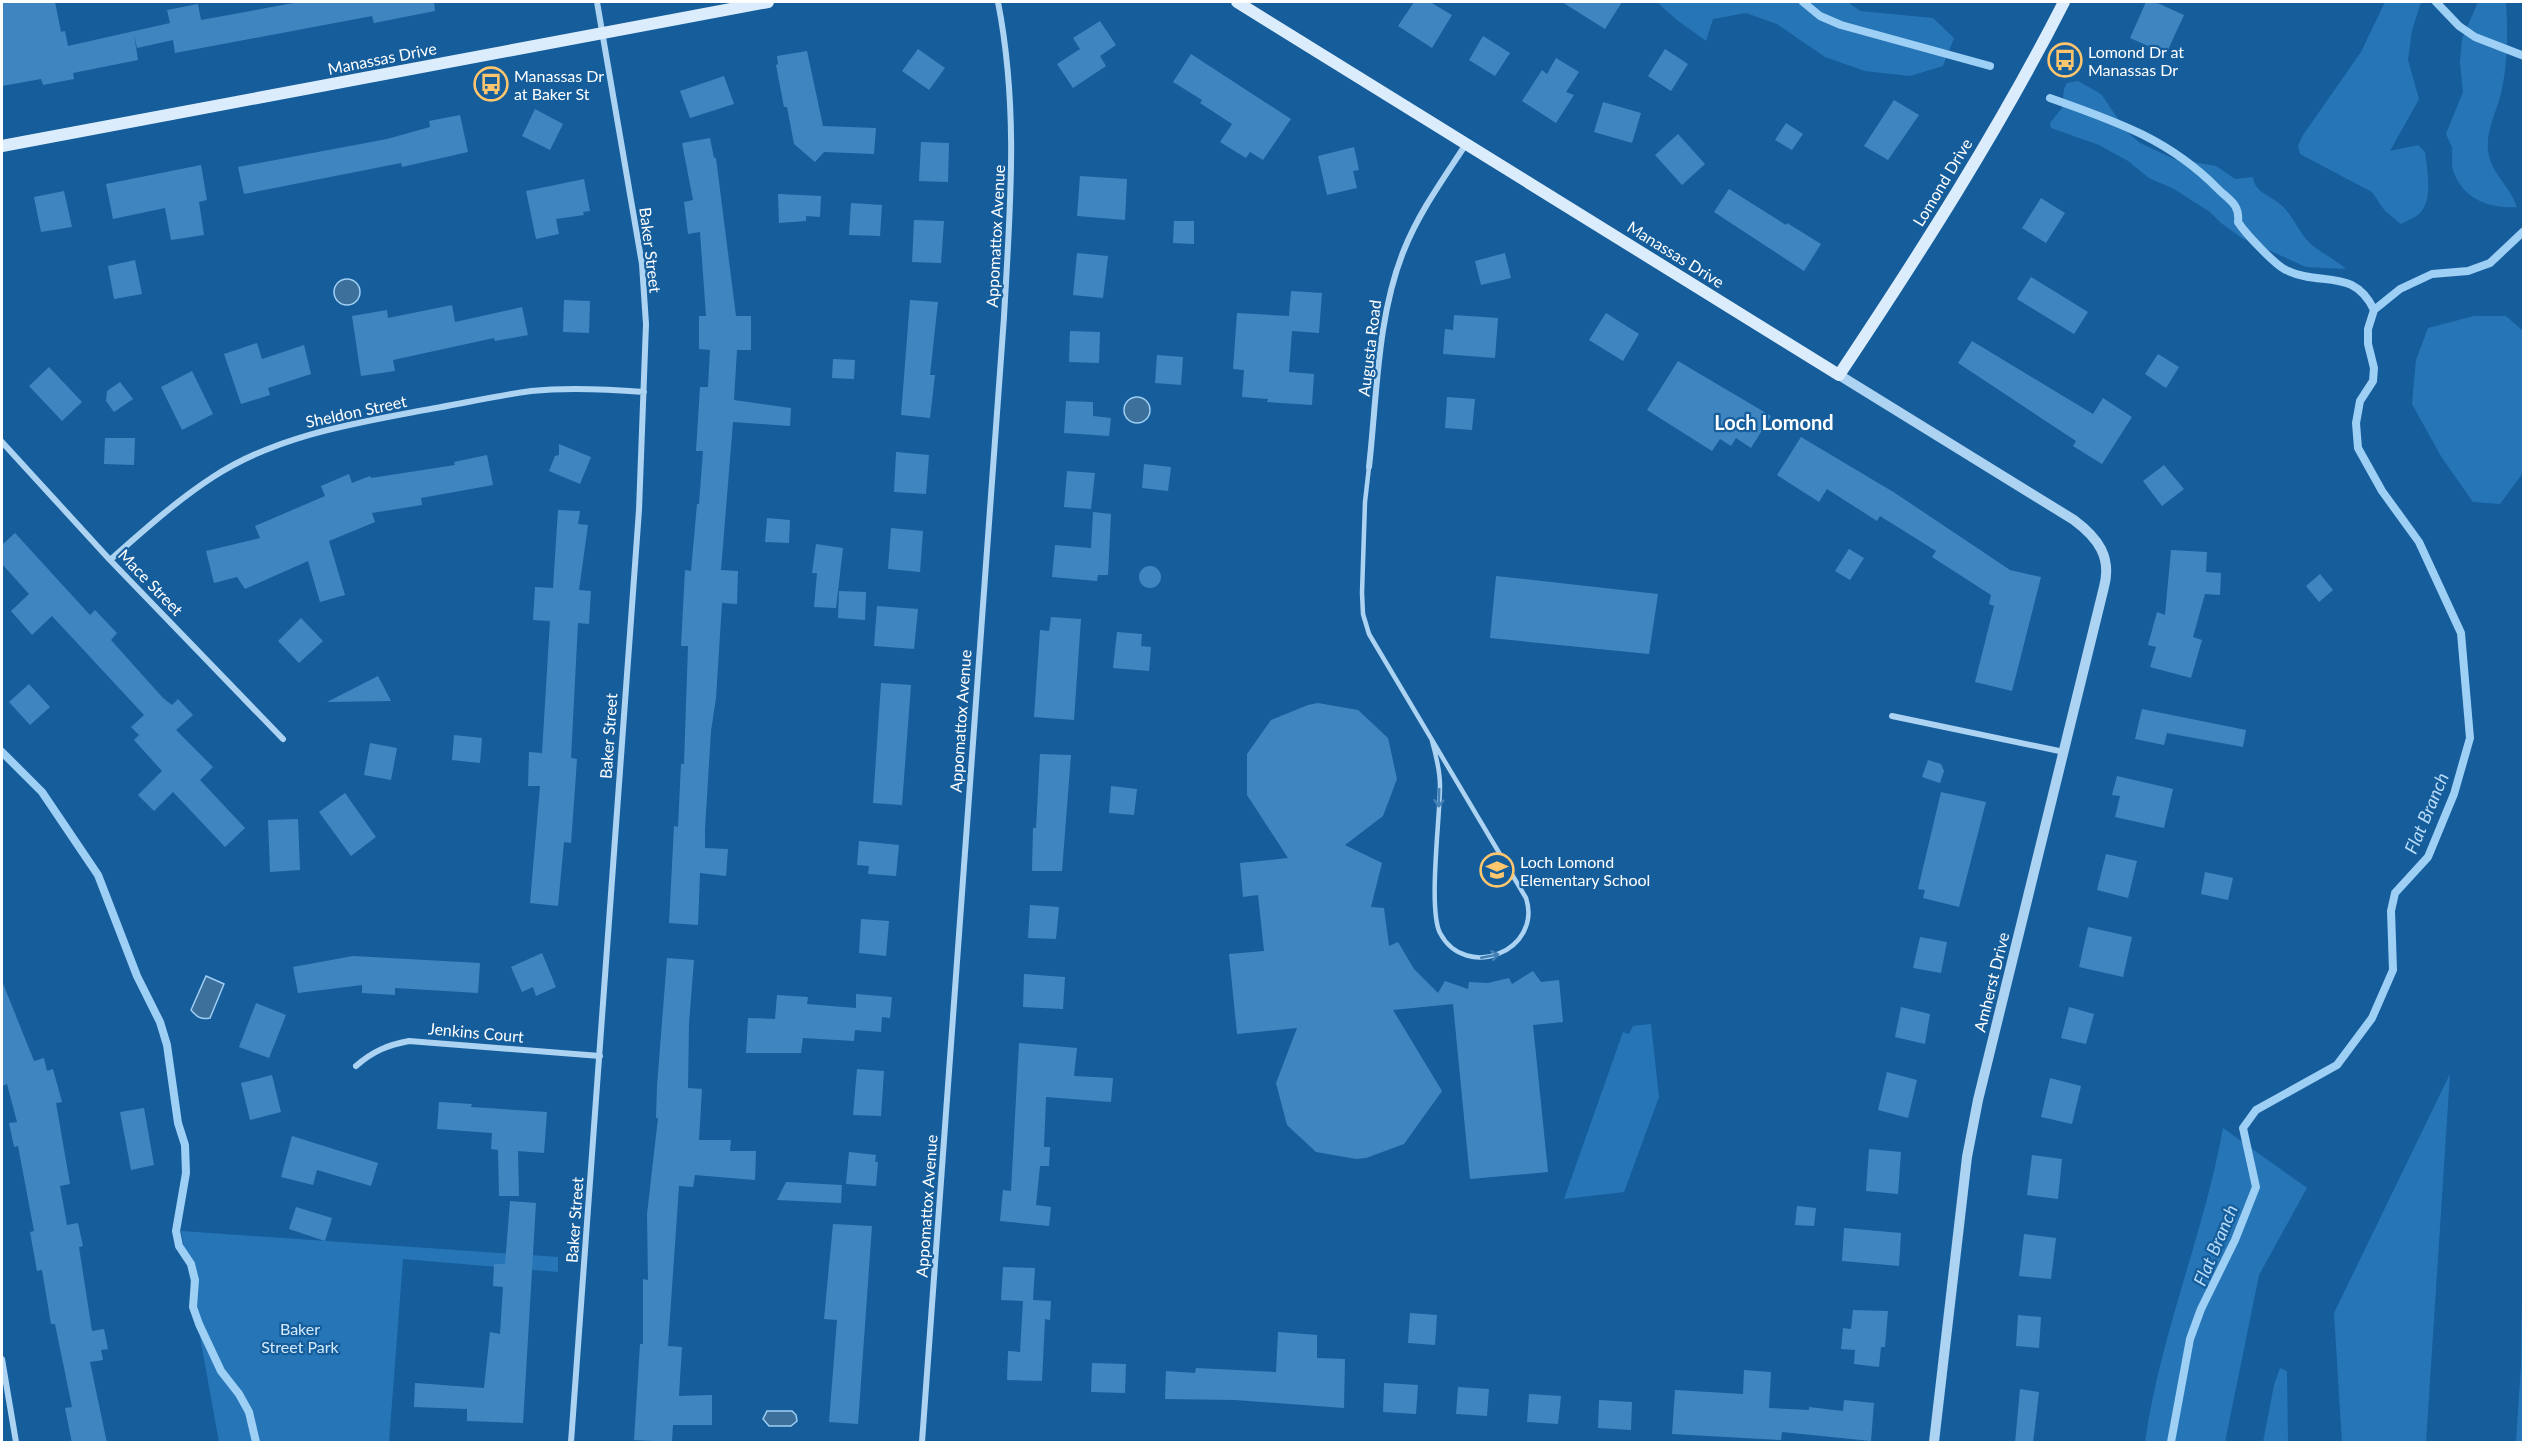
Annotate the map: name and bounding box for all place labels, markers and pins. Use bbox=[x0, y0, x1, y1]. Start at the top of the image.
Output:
bus stop icon: Lomond Dr at Manassas Dr bbox=[2047, 42, 2083, 78]
place label: Lomond Dr at Manassas Dr bbox=[2088, 42, 2184, 79]
bus stop icon: Manassas Dr at Baker St bbox=[473, 66, 509, 102]
place label: Manassas Dr at Baker St bbox=[514, 66, 604, 103]
school or university icon: Loch Lomond Elementary School bbox=[1479, 852, 1515, 888]
place label: Loch Lomond Elementary School bbox=[1520, 852, 1650, 889]

